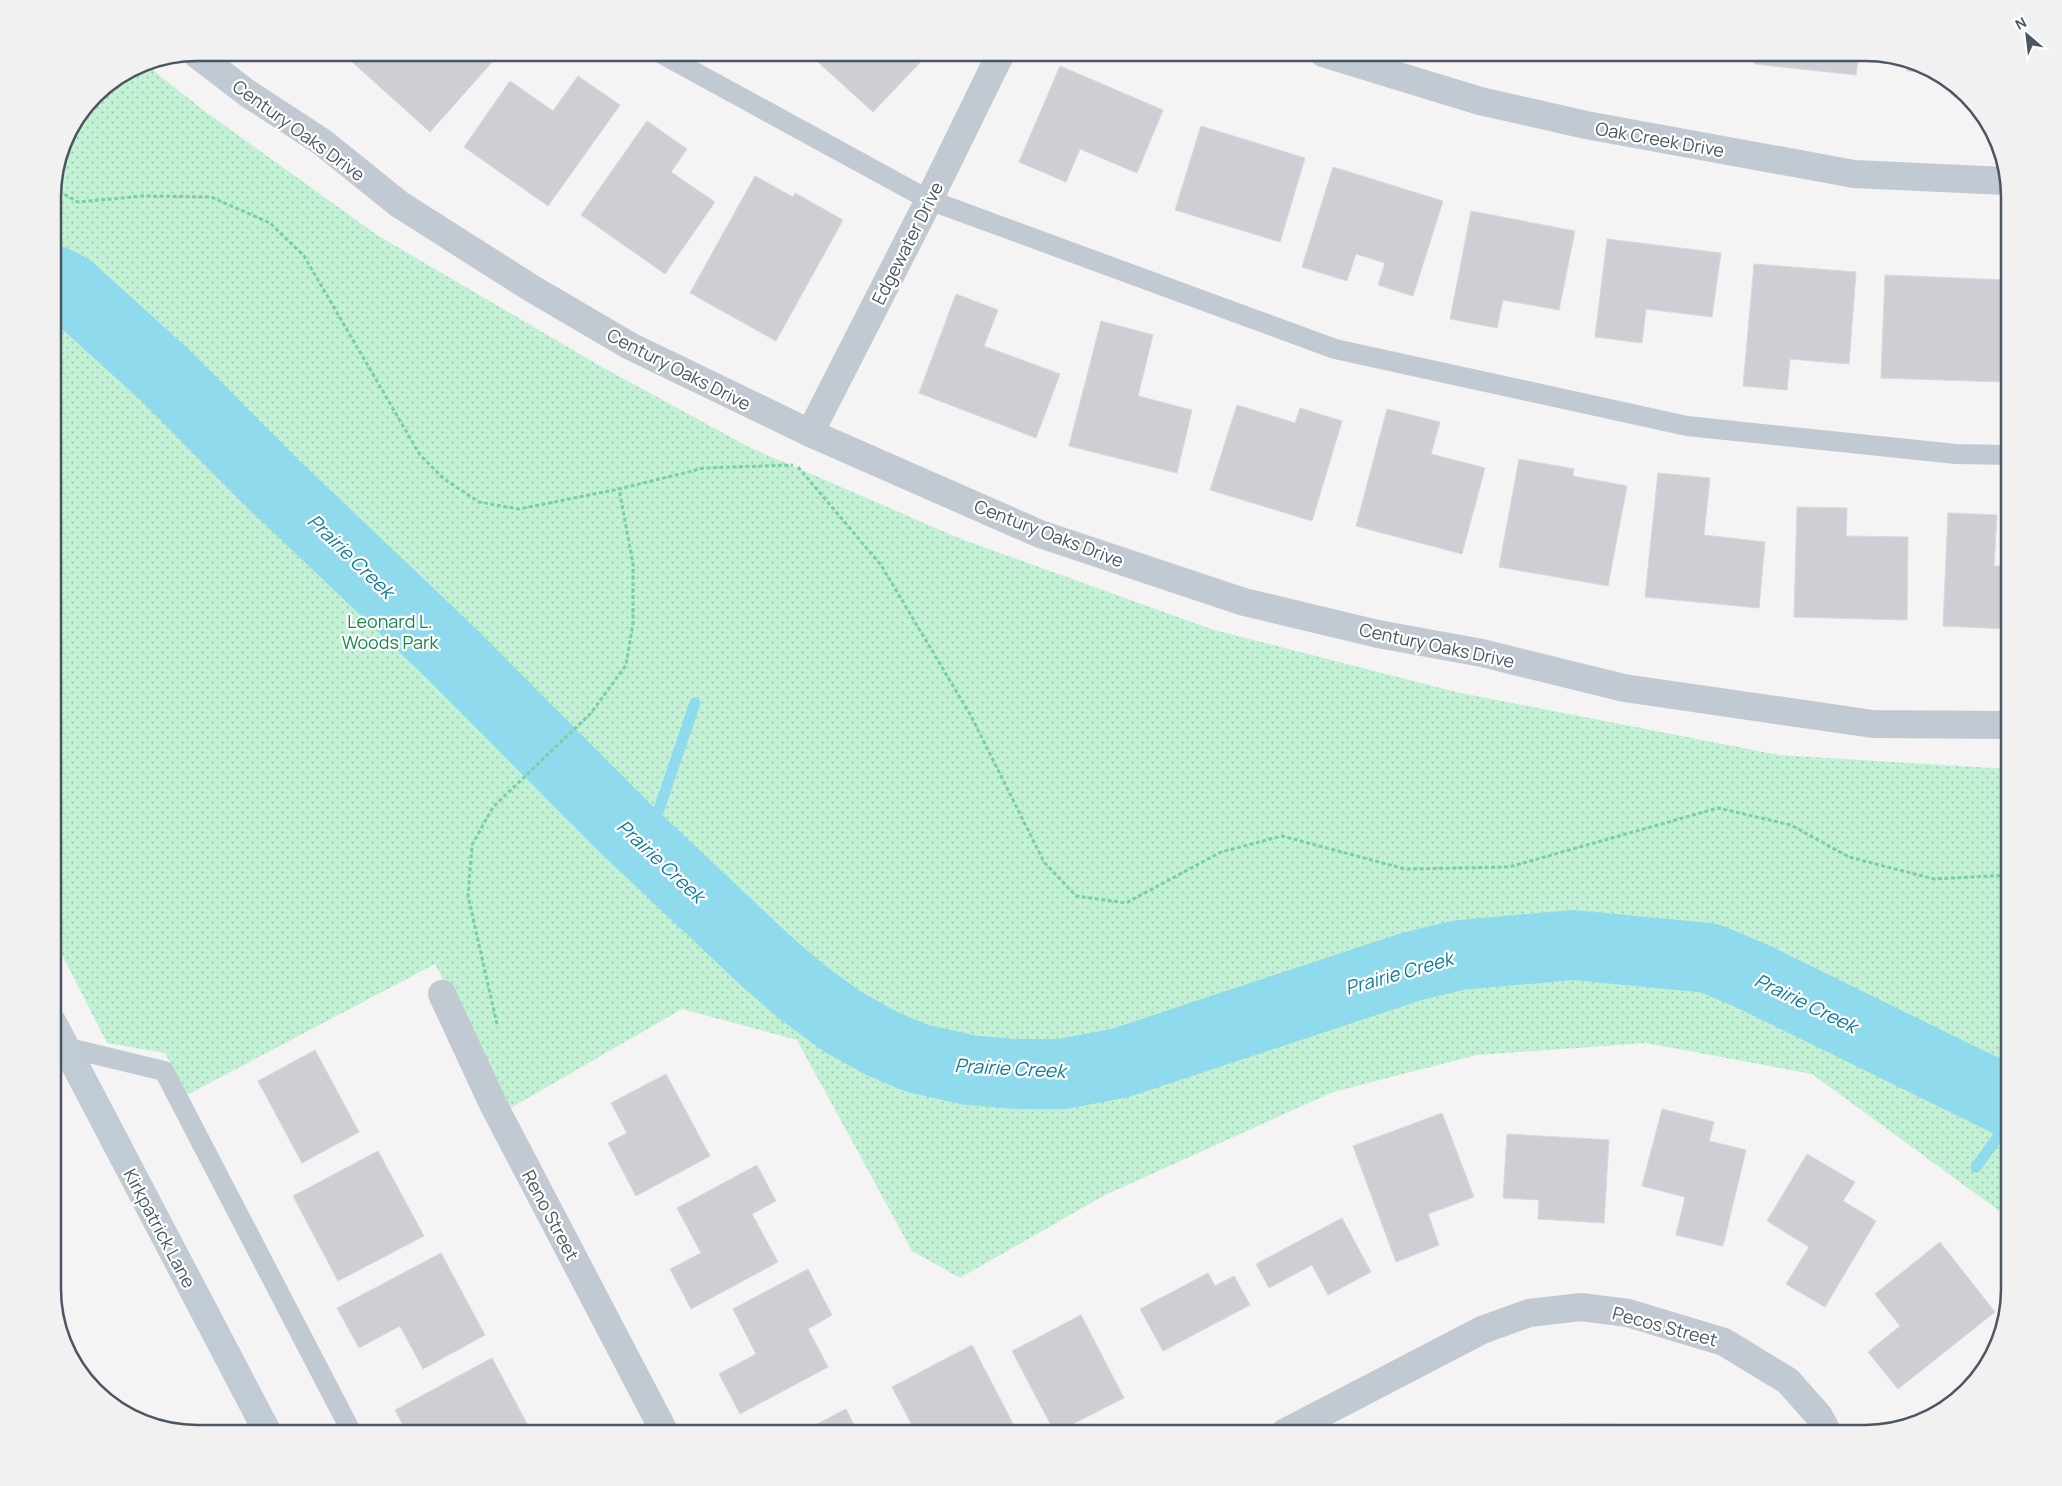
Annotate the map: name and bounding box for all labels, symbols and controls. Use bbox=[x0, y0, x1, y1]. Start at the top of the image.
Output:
north arrow bbox=[2002, 10, 2052, 60]
text: N bbox=[2012, 12, 2030, 34]
street label: Century Oaks Drive bbox=[228, 74, 370, 186]
street label: Oak Creek Drive bbox=[1594, 116, 1726, 162]
street label: Edgewater Drive bbox=[866, 178, 948, 308]
street label: Century Oaks Drive bbox=[603, 322, 755, 416]
street label: Century Oaks Drive bbox=[971, 493, 1127, 573]
water label: Prairie Creek bbox=[302, 508, 402, 606]
park label: Leonard L. Woods Park bbox=[342, 609, 439, 654]
street label: Century Oaks Drive bbox=[1357, 617, 1517, 673]
water label: Prairie Creek bbox=[612, 814, 712, 910]
water label: Prairie Creek bbox=[1342, 944, 1458, 1001]
water label: Prairie Creek bbox=[1750, 967, 1864, 1040]
water label: Prairie Creek bbox=[954, 1052, 1069, 1084]
street label: Kirkpatrick Lane bbox=[118, 1164, 202, 1292]
street label: Reno Street bbox=[517, 1166, 585, 1264]
street label: Pecos Street bbox=[1610, 1300, 1720, 1352]

